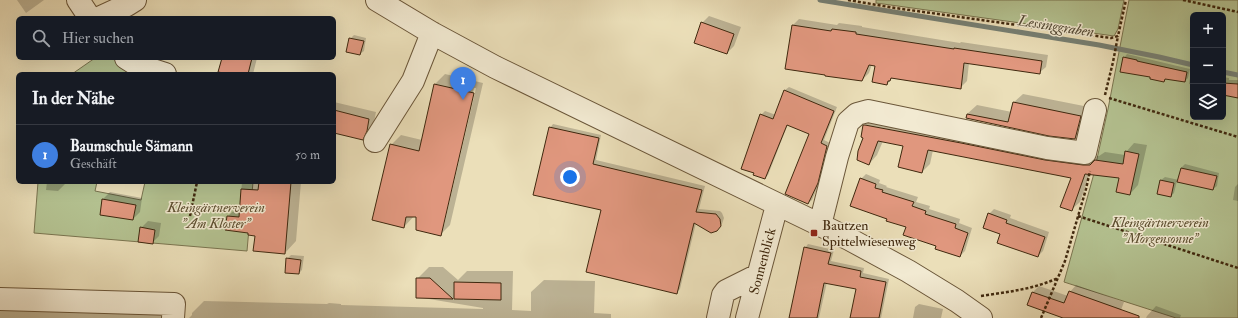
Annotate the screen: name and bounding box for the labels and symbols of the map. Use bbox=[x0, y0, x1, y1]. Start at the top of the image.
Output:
water label: Lessinggraben bbox=[1015, 11, 1095, 42]
pin: 1 bbox=[450, 67, 476, 100]
your location bbox=[560, 167, 580, 187]
park label: Kleingärtnerverein "Am Kloster" bbox=[166, 199, 265, 232]
park label: Kleingärtnerverein "Morgensonne" bbox=[1110, 214, 1209, 247]
place label: Bautzen Spittelwiesenweg bbox=[822, 217, 917, 251]
street label: Sonnenblick bbox=[745, 226, 780, 296]
marker: Bautzen Spittelwiesenweg bbox=[809, 228, 819, 238]

